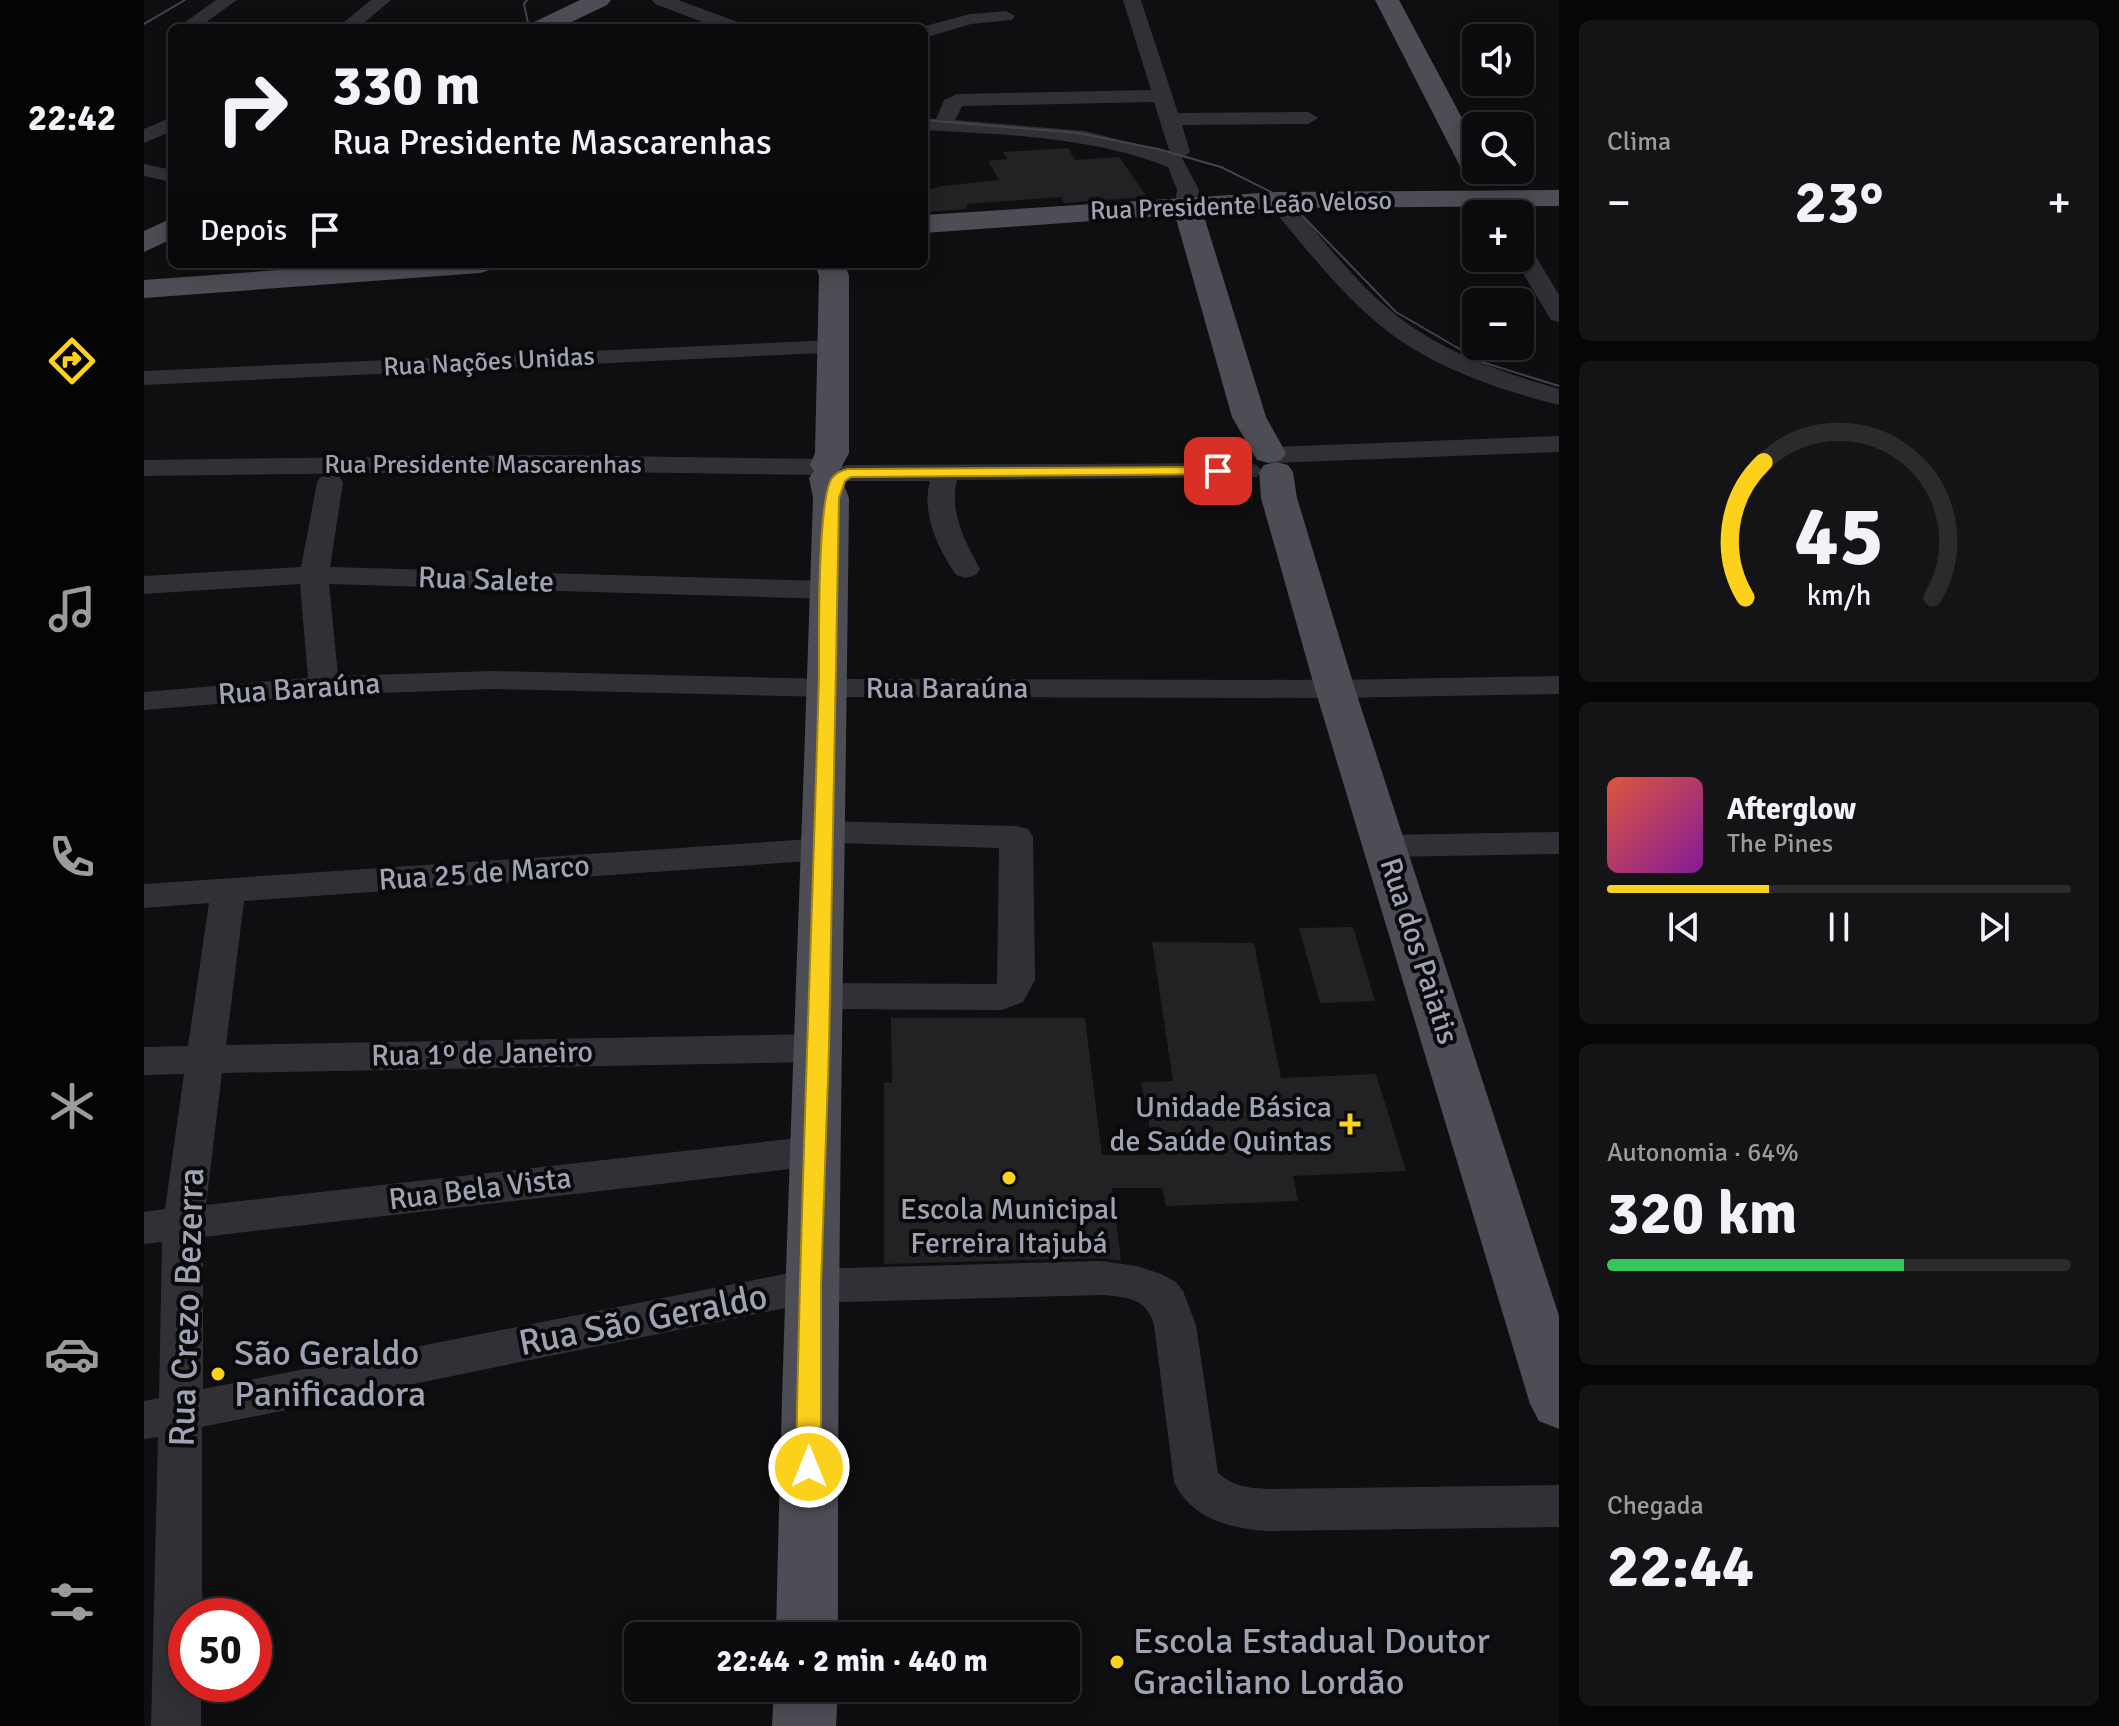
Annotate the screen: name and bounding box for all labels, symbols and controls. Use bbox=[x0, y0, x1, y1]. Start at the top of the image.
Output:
map controls bbox=[1462, 24, 1534, 360]
button: sound bbox=[1462, 24, 1534, 96]
text: 330 m bbox=[332, 51, 480, 120]
icon: right bbox=[200, 56, 304, 160]
text: 22:42 bbox=[28, 96, 116, 141]
button: search bbox=[1462, 112, 1534, 184]
text: Rua Presidente Mascarenhas bbox=[332, 120, 772, 165]
text: Clima bbox=[1607, 126, 1671, 158]
text: 23° bbox=[1795, 166, 1883, 240]
text: − bbox=[1607, 176, 1631, 230]
text: + bbox=[2047, 176, 2071, 230]
street label: Rua Presidente Leão Veloso bbox=[1089, 185, 1393, 227]
button: + bbox=[1462, 200, 1534, 272]
icon: arrive bbox=[303, 208, 347, 252]
text: Depois bbox=[200, 212, 287, 249]
button: − bbox=[1462, 288, 1534, 360]
icon: directions bbox=[44, 333, 100, 389]
street label: Rua Nações Unidas bbox=[382, 340, 596, 384]
pin bbox=[1184, 437, 1252, 505]
street label: Rua Presidente Mascarenhas bbox=[324, 449, 642, 481]
icon: arrive bbox=[1196, 449, 1240, 493]
text: 45 bbox=[1794, 485, 1884, 587]
street label: Rua Salete bbox=[417, 559, 555, 601]
text: km/h bbox=[1807, 578, 1871, 613]
icon: music bbox=[44, 581, 100, 637]
street label: Rua Baraúna bbox=[216, 665, 382, 713]
street label: Rua Baraúna bbox=[866, 670, 1028, 707]
text: Afterglow bbox=[1727, 791, 1856, 828]
text: The Pines bbox=[1727, 828, 1833, 860]
icon: phone bbox=[44, 829, 100, 885]
street label: Rua 25 de Marco bbox=[377, 847, 591, 899]
street label: Rua dos Paiatis bbox=[1372, 853, 1466, 1049]
icon: previous bbox=[1662, 905, 1706, 949]
icon: pause bbox=[1817, 905, 1861, 949]
icon: next bbox=[1972, 905, 2016, 949]
street label: Rua 1º de Janeiro bbox=[371, 1034, 593, 1074]
icon: climate bbox=[44, 1078, 100, 1134]
place label: Unidade Básica de Saúde Quintas bbox=[1110, 1089, 1332, 1160]
marker: Unidade Básica de Saúde Quintas bbox=[1339, 1113, 1361, 1135]
text: Autonomia · 64% bbox=[1607, 1137, 1799, 1169]
street label: Rua Bela Vista bbox=[387, 1159, 573, 1219]
street label: Rua Crezo Bezerra bbox=[160, 1167, 214, 1447]
marker: Escola Municipal Ferreira Itajubá bbox=[1000, 1169, 1018, 1187]
text: 320 km bbox=[1607, 1177, 1797, 1251]
place label: Escola Municipal Ferreira Itajubá bbox=[900, 1191, 1118, 1262]
street label: Rua São Geraldo bbox=[515, 1274, 771, 1366]
icon: car bbox=[44, 1326, 100, 1382]
place label: São Geraldo Panificadora bbox=[234, 1331, 426, 1417]
marker: São Geraldo Panificadora bbox=[209, 1365, 227, 1383]
position arrow bbox=[767, 1425, 851, 1509]
text: Chegada bbox=[1607, 1490, 1704, 1522]
text: 22:44 bbox=[1607, 1530, 1754, 1604]
icon: filters bbox=[44, 1574, 100, 1630]
speed limit sign: 50 bbox=[168, 1598, 272, 1702]
place label: Escola Estadual Doutor Graciliano Lordão bbox=[1133, 1619, 1490, 1705]
text: 22:44 · 2 min · 440 m bbox=[716, 1643, 988, 1680]
marker: Escola Estadual Doutor Graciliano Lordão bbox=[1108, 1653, 1126, 1671]

